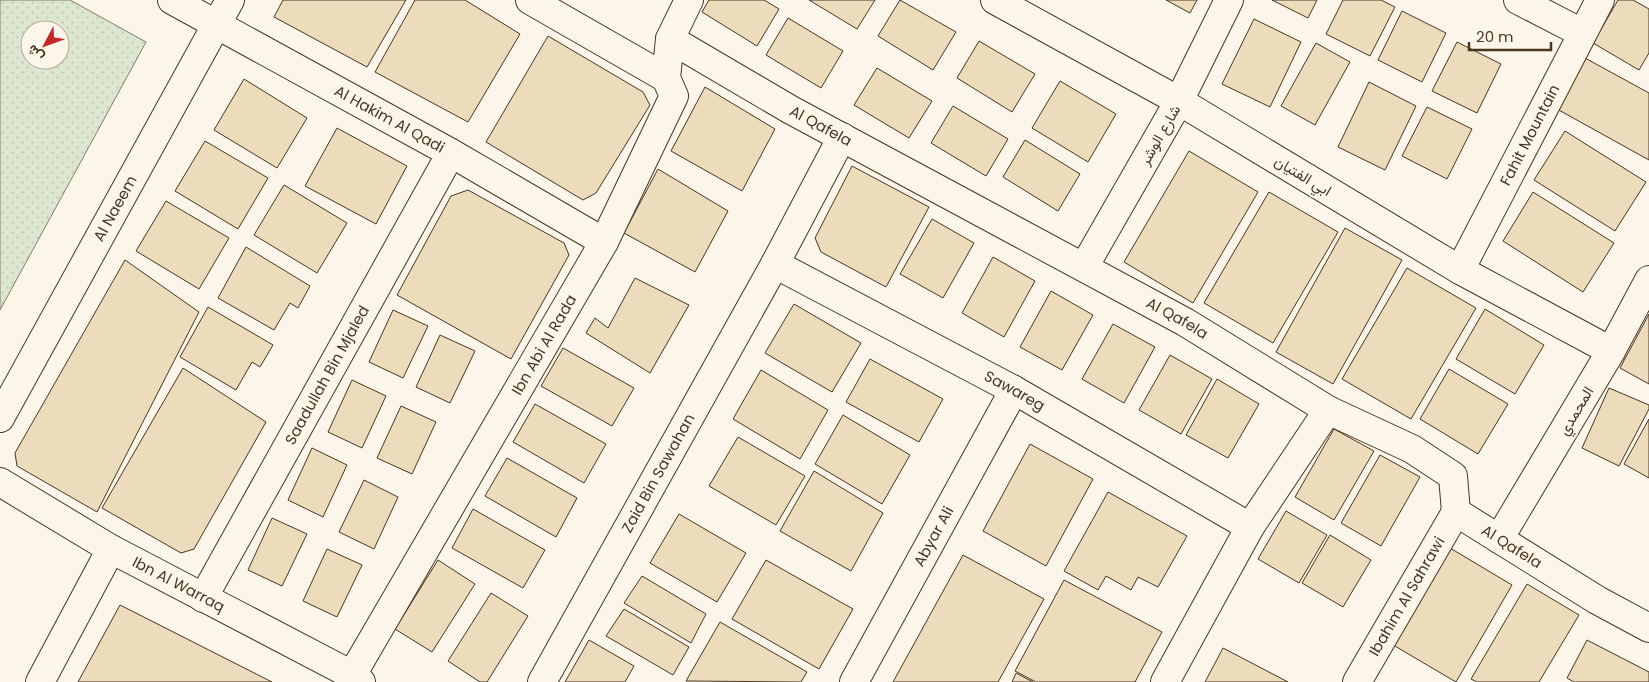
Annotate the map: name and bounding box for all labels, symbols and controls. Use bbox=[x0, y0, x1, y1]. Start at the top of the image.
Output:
north arrow bbox=[20, 20, 70, 70]
scale bar bbox=[1469, 20, 1552, 52]
text: 20 m bbox=[1476, 26, 1514, 47]
text: ش bbox=[22, 40, 48, 66]
street label: Al Hakim Al Qadi bbox=[331, 80, 449, 158]
street label: Fahit Mountain bbox=[1495, 81, 1564, 189]
street label: Al Qafela bbox=[786, 100, 856, 151]
street label: شارع الوشر bbox=[1133, 101, 1186, 170]
street label: ابي الفتيان bbox=[1269, 150, 1336, 203]
street label: Al Naeem bbox=[88, 171, 141, 245]
street label: Ibn Abi Al Rada bbox=[506, 291, 581, 399]
street label: Al Qafela bbox=[1143, 292, 1212, 344]
street label: Saadullah Bin Mjaled bbox=[279, 302, 374, 448]
street label: Sawareg bbox=[981, 365, 1049, 416]
street label: المحمدي bbox=[1553, 382, 1601, 441]
street label: Zaid Bin Sawahan bbox=[616, 410, 700, 536]
street label: Abyar Ali bbox=[908, 502, 958, 570]
street label: Al Qafela bbox=[1478, 519, 1546, 573]
street label: Ibahim Al Sahrawi bbox=[1363, 533, 1449, 660]
street label: Ibn Al Warraq bbox=[129, 551, 229, 617]

